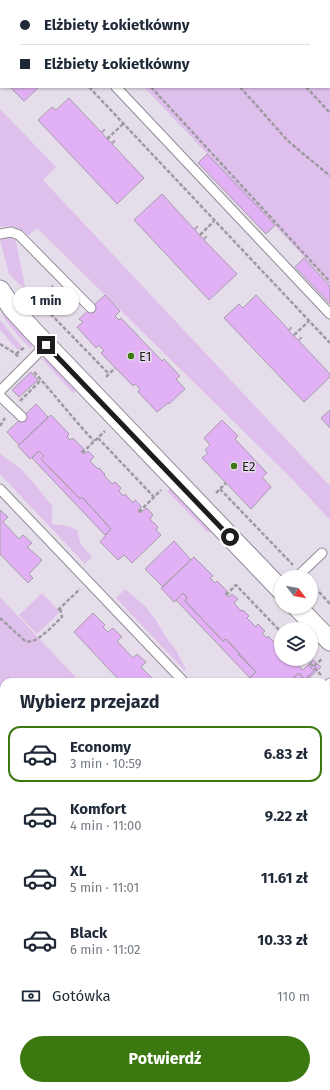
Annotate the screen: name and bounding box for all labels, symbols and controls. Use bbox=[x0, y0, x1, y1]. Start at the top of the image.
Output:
text: Elżbiety Łokietkówny bbox=[44, 16, 189, 34]
text: Elżbiety Łokietkówny bbox=[44, 55, 189, 73]
callout: 1 min bbox=[13, 287, 79, 315]
text: 1 min bbox=[30, 293, 62, 308]
route end bbox=[37, 336, 55, 354]
place label: E1 bbox=[139, 349, 151, 364]
marker: E1 bbox=[126, 351, 136, 361]
place label: E2 bbox=[242, 459, 255, 474]
marker: E2 bbox=[229, 461, 239, 471]
route start bbox=[221, 528, 239, 546]
north arrow bbox=[274, 570, 318, 614]
map controls bbox=[274, 570, 318, 666]
button: layers bbox=[274, 622, 318, 666]
text: Wybierz przejazd bbox=[20, 691, 160, 713]
icon: car bbox=[22, 736, 58, 772]
text: Economy bbox=[70, 738, 131, 756]
text: 6.83 zł bbox=[264, 745, 308, 763]
text: 3 min · 10:59 bbox=[70, 756, 142, 771]
icon: car bbox=[22, 798, 58, 834]
text: Komfort bbox=[70, 800, 126, 818]
text: 9.22 zł bbox=[265, 807, 308, 825]
text: 4 min · 11:00 bbox=[70, 818, 142, 833]
icon: car bbox=[22, 860, 58, 896]
text: XL bbox=[70, 862, 86, 880]
text: 11.61 zł bbox=[261, 869, 308, 887]
text: 5 min · 11:01 bbox=[70, 880, 139, 895]
icon: car bbox=[22, 922, 58, 958]
text: Black bbox=[70, 924, 107, 942]
text: 10.33 zł bbox=[257, 931, 308, 949]
text: 6 min · 11:02 bbox=[70, 942, 141, 957]
icon: cash bbox=[20, 985, 42, 1007]
text: Gotówka bbox=[52, 987, 111, 1005]
text: 110 m bbox=[277, 989, 310, 1004]
button: Potwierdź bbox=[20, 1036, 310, 1082]

